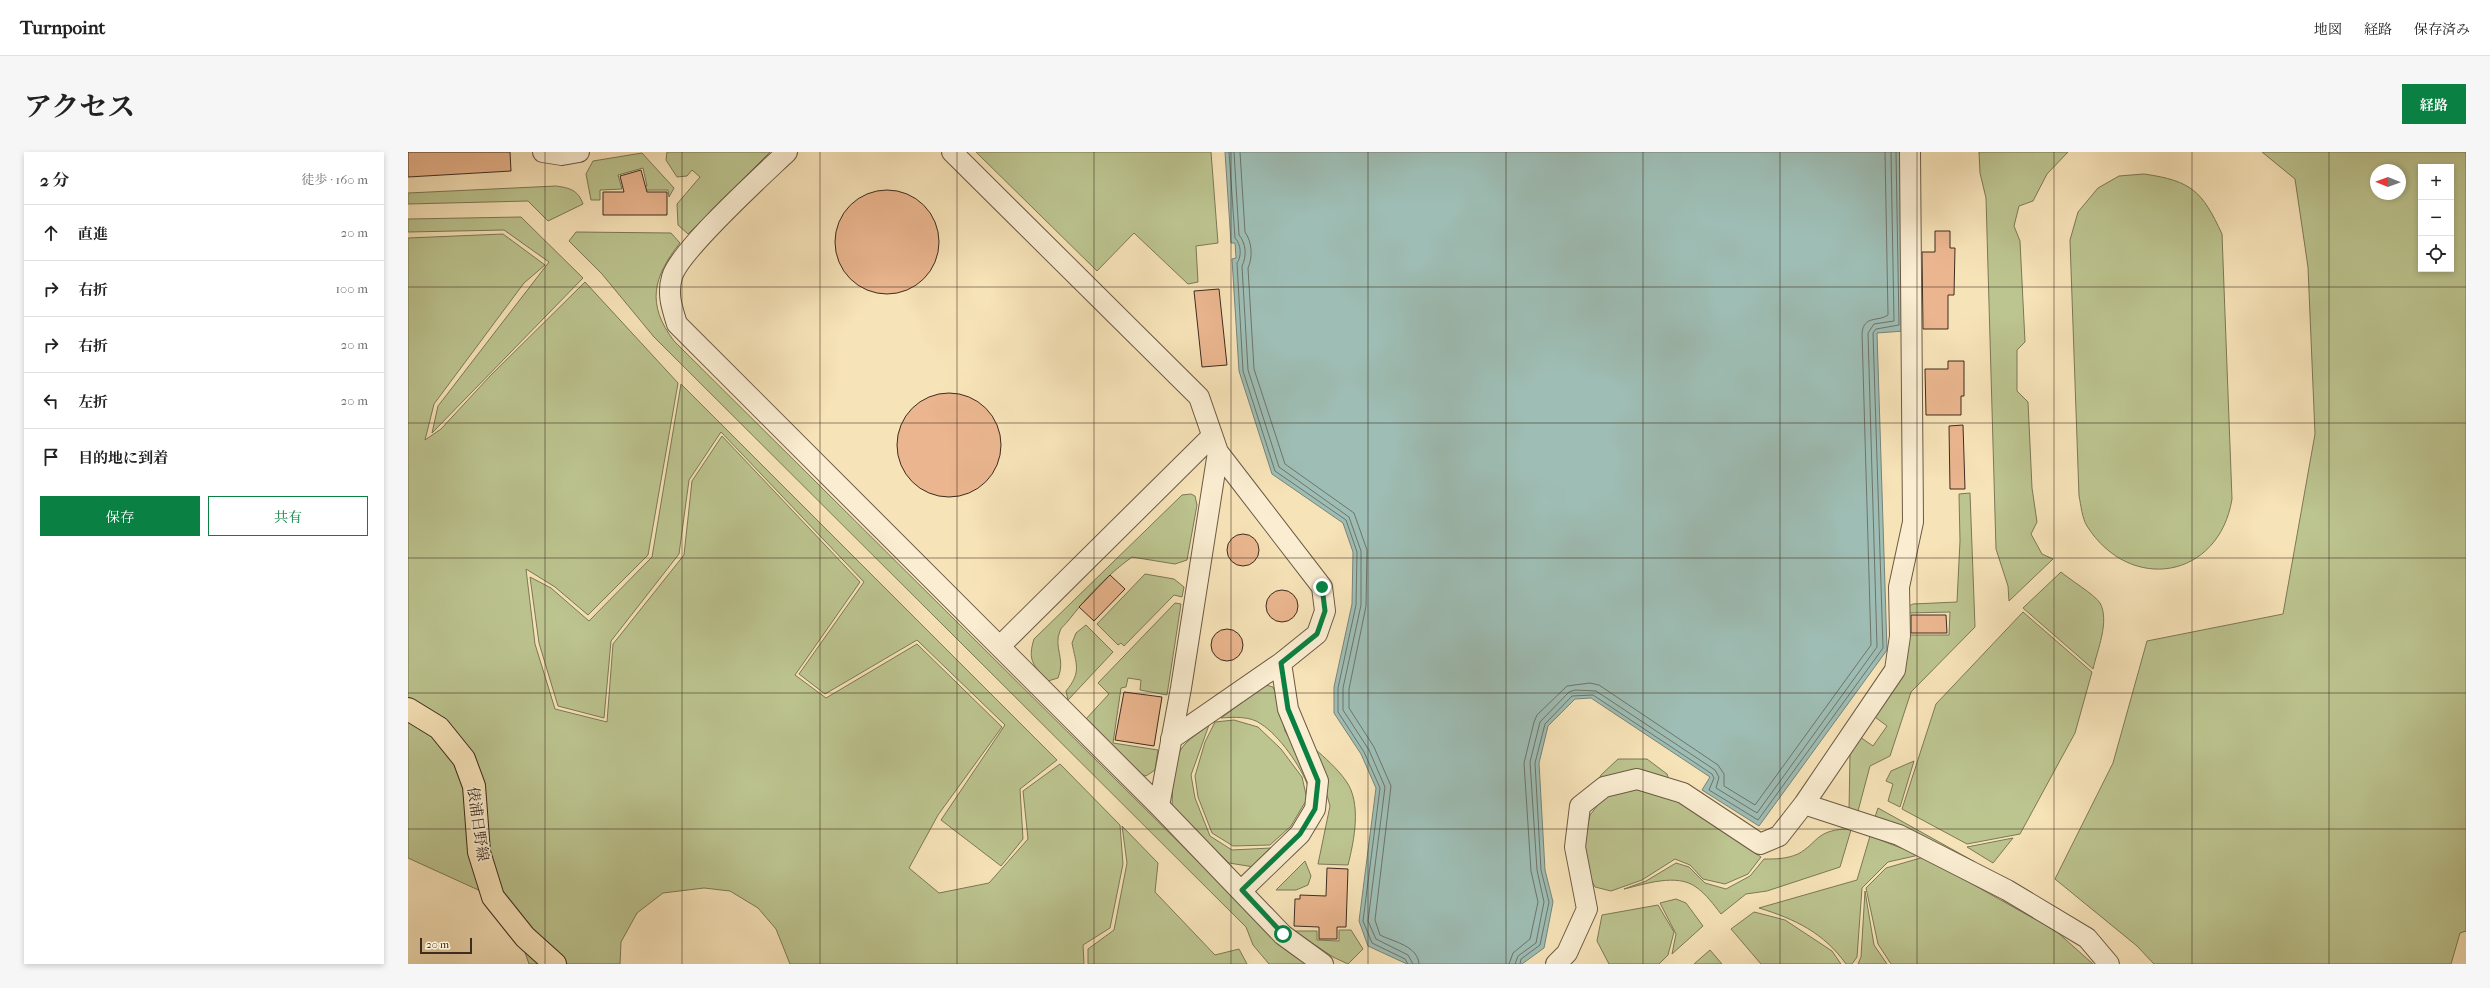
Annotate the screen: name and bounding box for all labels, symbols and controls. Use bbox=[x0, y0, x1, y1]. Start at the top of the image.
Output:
text: Turnpoint bbox=[20, 17, 105, 39]
text: 地図 bbox=[2314, 21, 2342, 38]
text: 経路 bbox=[2364, 21, 2392, 38]
text: 保存済み bbox=[2414, 21, 2470, 38]
button: 経路 bbox=[2402, 84, 2466, 124]
text: アクセス bbox=[24, 90, 135, 123]
north arrow bbox=[2370, 164, 2406, 200]
map controls bbox=[2418, 164, 2454, 272]
button: + bbox=[2418, 164, 2454, 200]
text: 2 分 bbox=[40, 170, 69, 190]
text: 徒歩 · 160 m bbox=[301, 172, 368, 187]
button: − bbox=[2418, 200, 2454, 236]
icon: ahead bbox=[40, 222, 62, 244]
text: 直進 bbox=[78, 225, 108, 243]
text: 20 m bbox=[341, 225, 368, 240]
button: locate bbox=[2418, 236, 2454, 272]
icon: right bbox=[40, 278, 62, 300]
text: 右折 bbox=[78, 281, 108, 299]
text: 100 m bbox=[335, 281, 368, 296]
icon: right bbox=[40, 334, 62, 356]
text: 右折 bbox=[78, 337, 108, 355]
text: 20 m bbox=[341, 337, 368, 352]
icon: left bbox=[40, 390, 62, 412]
text: 左折 bbox=[78, 393, 108, 411]
text: 20 m bbox=[341, 393, 368, 408]
icon: arrive bbox=[40, 446, 62, 468]
text: 目的地に到着 bbox=[78, 449, 168, 467]
button: 保存 bbox=[40, 496, 200, 536]
button: 共有 bbox=[208, 496, 368, 536]
route end bbox=[1313, 578, 1331, 596]
street label: 俵浦日野線 bbox=[464, 786, 492, 862]
route start bbox=[1274, 925, 1292, 943]
scale bar bbox=[420, 936, 472, 955]
text: 20 m bbox=[426, 938, 449, 951]

